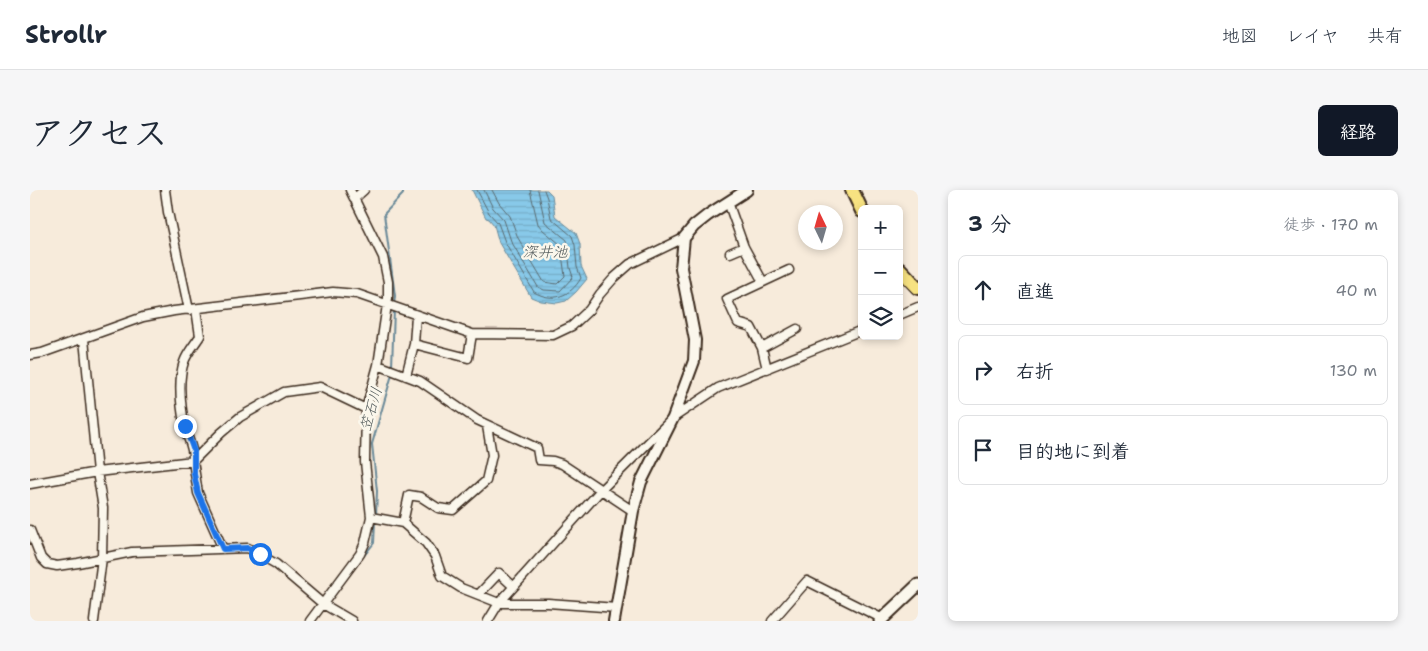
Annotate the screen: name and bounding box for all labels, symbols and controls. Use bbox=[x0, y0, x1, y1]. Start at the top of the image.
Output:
text: Strollr bbox=[25, 19, 107, 51]
text: 地図 bbox=[1222, 24, 1258, 48]
text: レイヤ bbox=[1286, 24, 1339, 48]
text: 共有 bbox=[1367, 24, 1403, 48]
button: 経路 bbox=[1318, 105, 1398, 156]
text: アクセス bbox=[30, 109, 168, 156]
north arrow bbox=[798, 205, 843, 250]
map controls bbox=[858, 205, 903, 340]
button: + bbox=[858, 205, 903, 250]
text: 3 分 bbox=[968, 210, 1011, 238]
text: 徒歩 · 170 m bbox=[1283, 214, 1378, 235]
water label: 深井池 bbox=[522, 242, 568, 262]
button: − bbox=[858, 250, 903, 295]
icon: ahead bbox=[969, 276, 997, 304]
text: 直進 bbox=[1016, 279, 1054, 304]
text: 40 m bbox=[1335, 280, 1377, 301]
button: layers bbox=[858, 295, 903, 340]
icon: right bbox=[969, 356, 997, 384]
text: 右折 bbox=[1016, 359, 1054, 384]
text: 130 m bbox=[1330, 360, 1377, 381]
water label: 笠石川 bbox=[355, 385, 387, 433]
route end bbox=[174, 415, 197, 438]
icon: arrive bbox=[969, 436, 997, 464]
text: 目的地に到着 bbox=[1016, 439, 1130, 464]
route start bbox=[249, 543, 272, 566]

